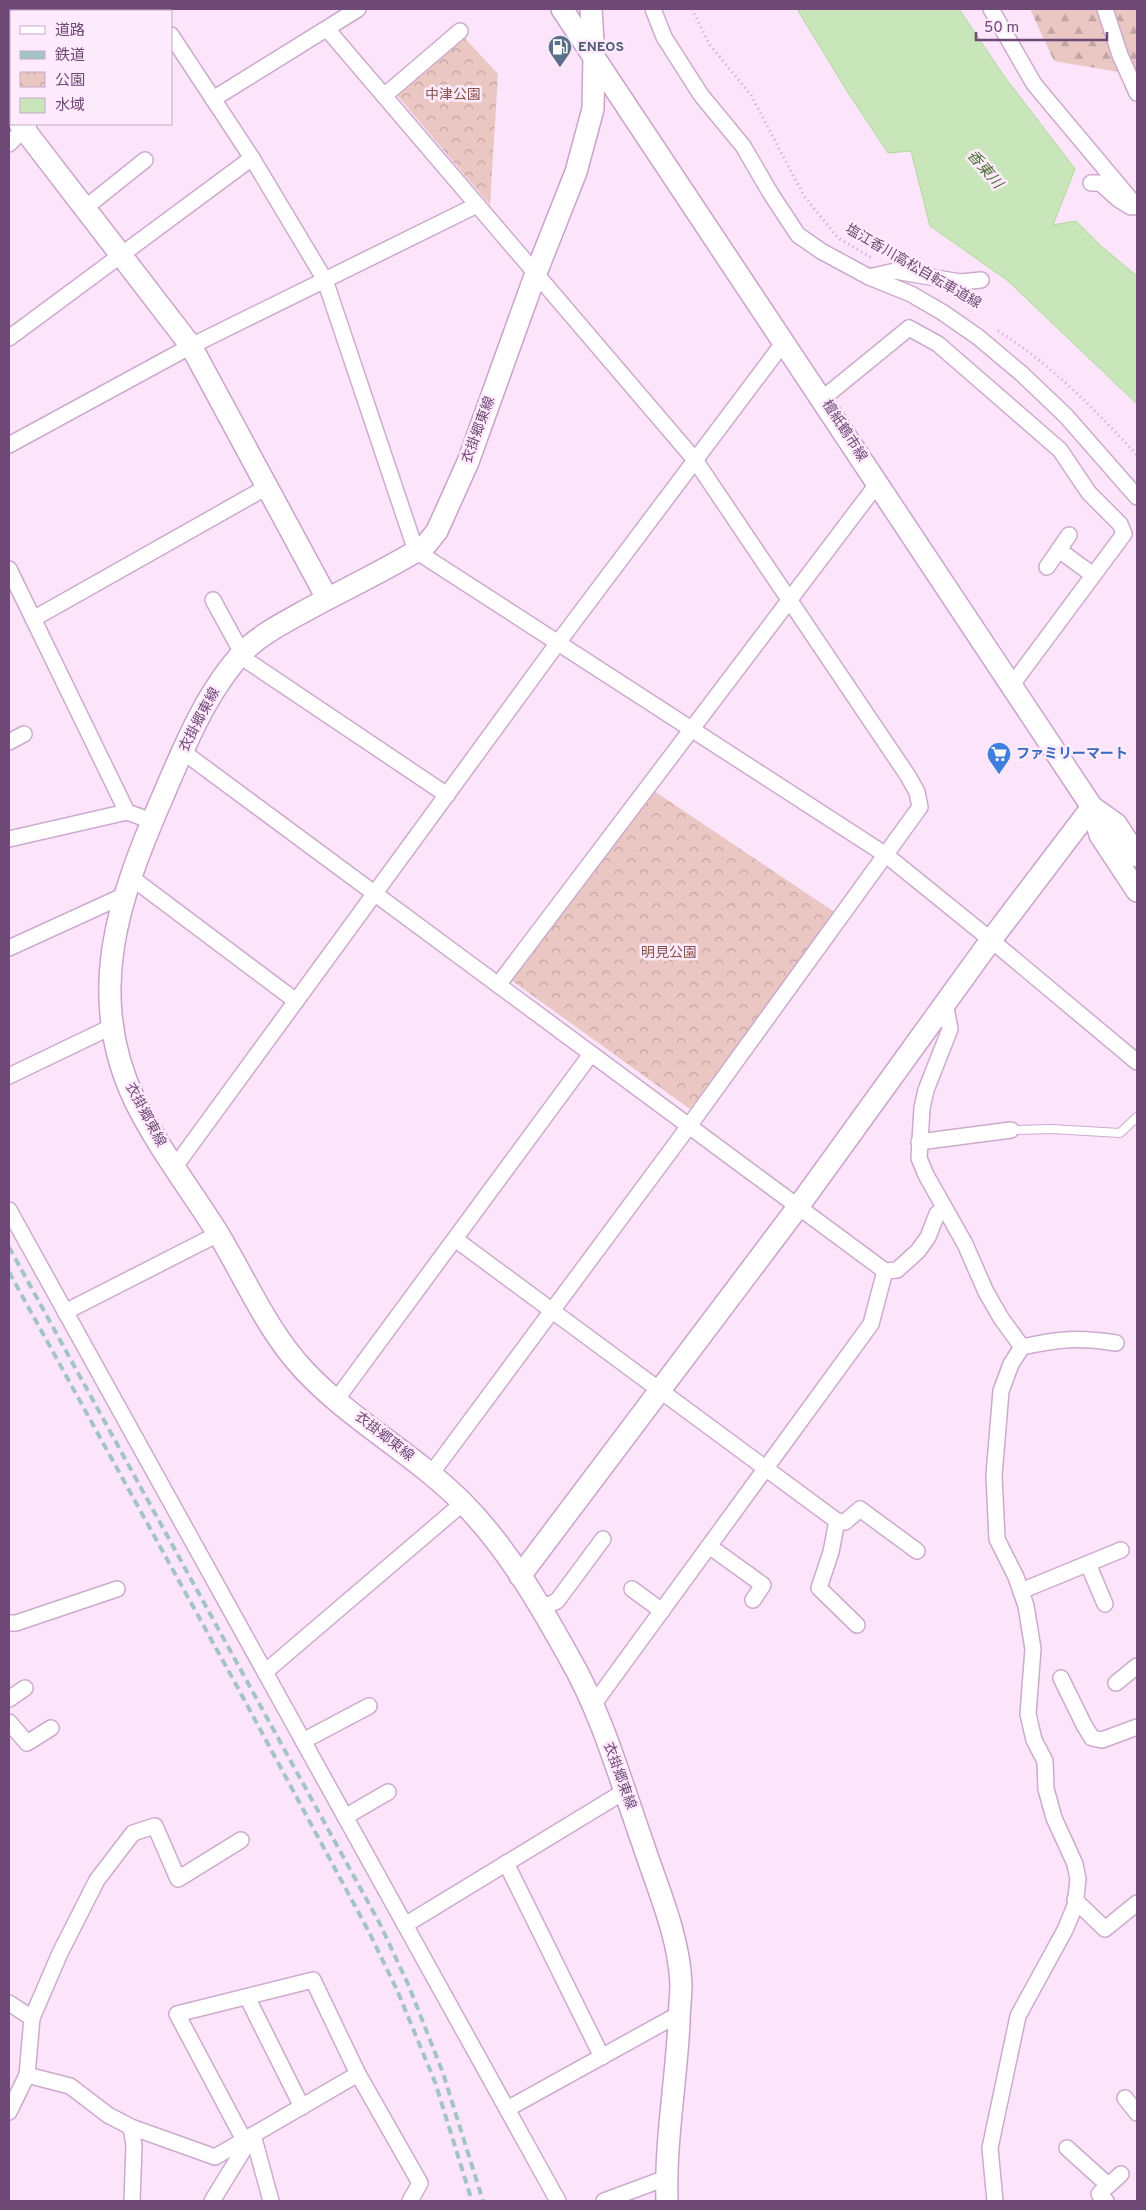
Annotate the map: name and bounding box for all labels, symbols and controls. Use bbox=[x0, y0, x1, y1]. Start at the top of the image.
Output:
legend bbox=[10, 10, 172, 125]
scale bar bbox=[976, 10, 1107, 42]
text: 50 m bbox=[984, 19, 1019, 38]
text: 道路 bbox=[55, 22, 85, 41]
fuel station icon: ENEOS bbox=[547, 34, 573, 68]
place label: ENEOS bbox=[578, 39, 624, 56]
text: 鉄道 bbox=[55, 47, 85, 66]
text: 公園 bbox=[55, 72, 85, 91]
park label: 中津公園 bbox=[425, 87, 481, 104]
text: 水域 bbox=[55, 97, 85, 116]
water label: 香東川 bbox=[962, 147, 1007, 195]
street label: 塩江香川高松自転車道線 bbox=[842, 220, 984, 313]
street label: 衣掛郷東線 bbox=[458, 394, 499, 466]
street label: 檀紙鶴市線 bbox=[818, 397, 870, 465]
street label: 衣掛郷東線 bbox=[175, 685, 224, 755]
supermarket icon: ファミリーマート bbox=[986, 741, 1012, 775]
place label: ファミリーマート bbox=[1016, 746, 1128, 763]
park label: 明見公園 bbox=[641, 945, 697, 962]
street label: 衣掛郷東線 bbox=[121, 1080, 170, 1150]
street label: 衣掛郷東線 bbox=[351, 1408, 417, 1465]
street label: 衣掛郷東線 bbox=[599, 1740, 640, 1812]

